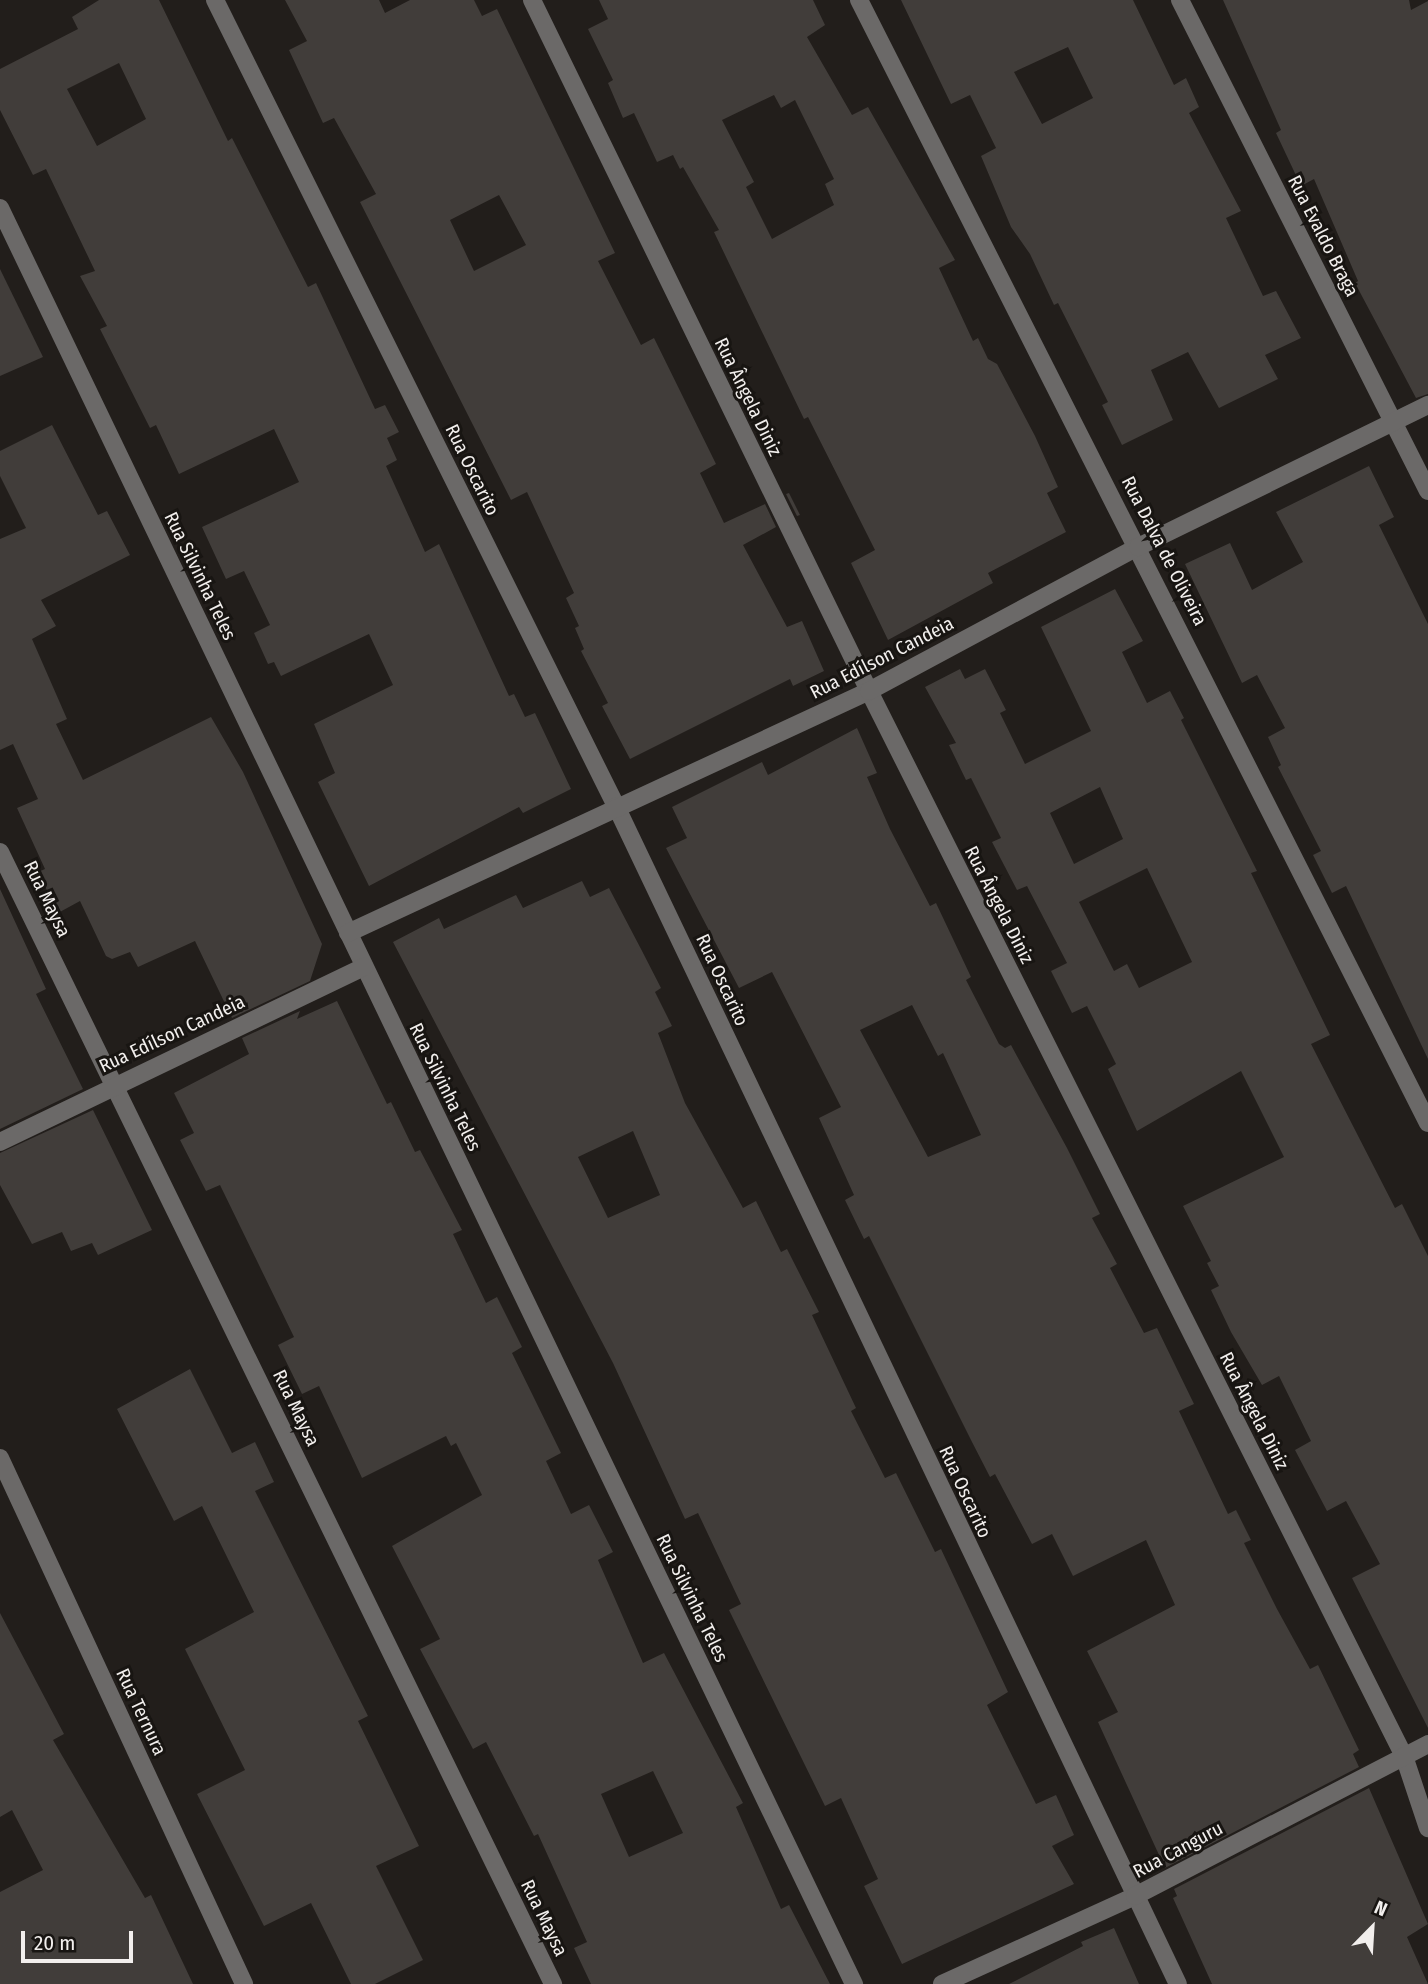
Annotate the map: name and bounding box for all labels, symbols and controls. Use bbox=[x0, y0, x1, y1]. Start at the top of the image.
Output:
street label: Rua Evaldo Braga bbox=[1283, 172, 1363, 300]
street label: Rua Ângela Diniz bbox=[709, 334, 787, 460]
street label: Rua Oscarito bbox=[440, 421, 504, 519]
street label: Rua Dalva de Oliveira bbox=[1117, 473, 1211, 629]
street label: Rua Silvinha Teles bbox=[159, 508, 241, 644]
street label: Rua Edílson Candeia bbox=[806, 612, 958, 704]
street label: Rua Ângela Diniz bbox=[960, 842, 1038, 968]
street label: Rua Maysa bbox=[19, 857, 75, 941]
street label: Rua Oscarito bbox=[691, 930, 753, 1030]
street label: Rua Edílson Candeia bbox=[96, 990, 248, 1078]
street label: Rua Silvinha Teles bbox=[404, 1019, 486, 1155]
street label: Rua Ângela Diniz bbox=[1215, 1348, 1293, 1474]
street label: Rua Maysa bbox=[268, 1366, 324, 1450]
street label: Rua Oscarito bbox=[934, 1442, 996, 1542]
street label: Rua Silvinha Teles bbox=[651, 1530, 733, 1666]
street label: Rua Ternura bbox=[111, 1665, 171, 1759]
street label: Rua Canguru bbox=[1129, 1817, 1227, 1883]
street label: Rua Maysa bbox=[516, 1876, 572, 1960]
north arrow bbox=[1337, 1893, 1407, 1963]
text: N bbox=[1371, 1896, 1391, 1921]
scale bar bbox=[24, 1918, 136, 1962]
text: 20 m bbox=[34, 1930, 75, 1956]

